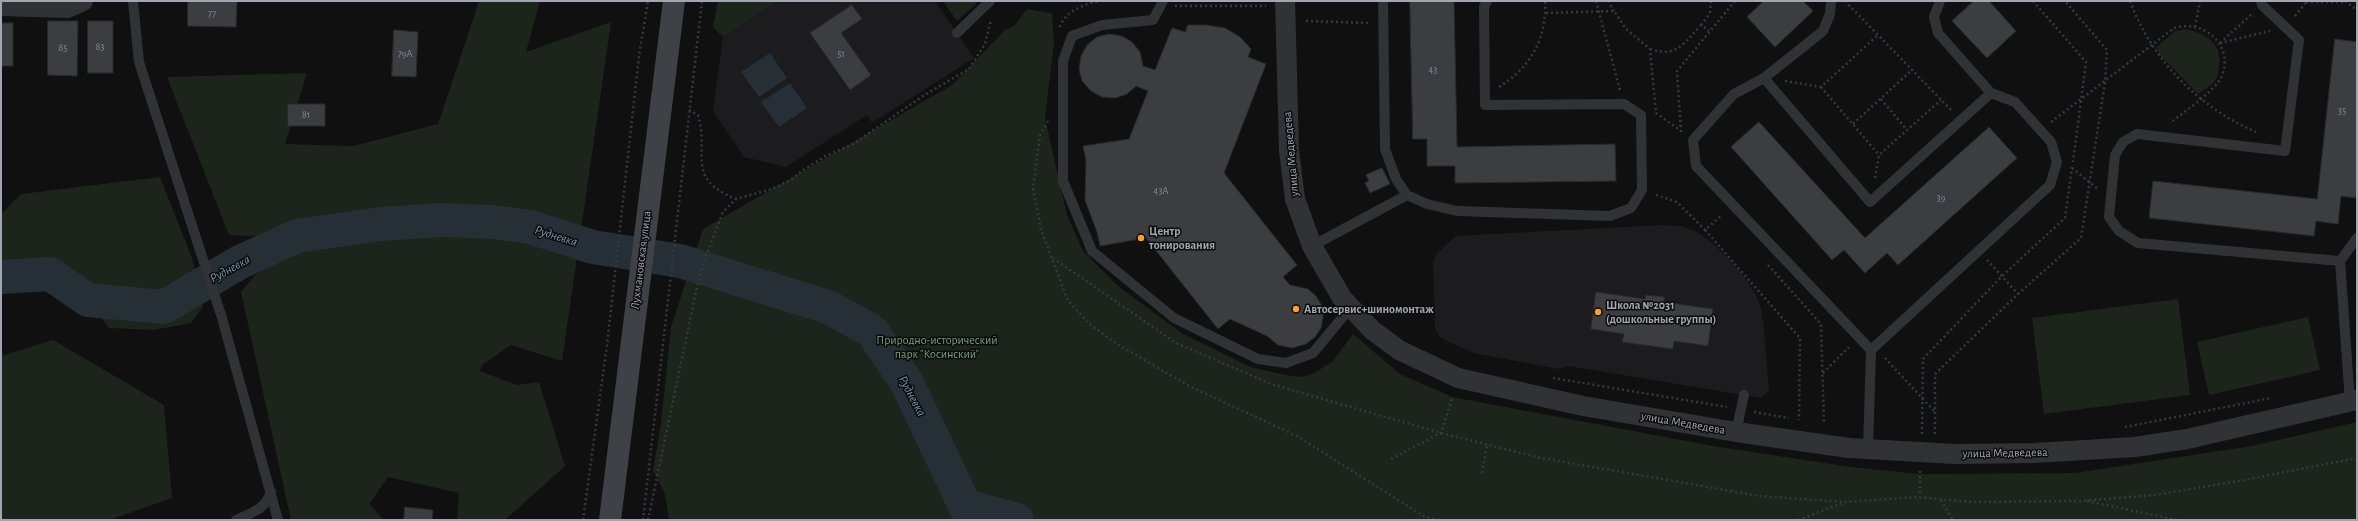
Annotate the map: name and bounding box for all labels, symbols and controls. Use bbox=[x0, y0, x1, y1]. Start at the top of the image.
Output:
house number: 77 bbox=[208, 8, 216, 20]
house number: 83 bbox=[96, 41, 104, 53]
house number: 85 bbox=[59, 42, 67, 54]
house number: 79А bbox=[398, 48, 412, 60]
house number: 51 bbox=[837, 48, 845, 60]
house number: 43 bbox=[1429, 64, 1437, 76]
house number: 35 bbox=[2338, 105, 2346, 117]
house number: 81 bbox=[302, 109, 310, 121]
street label: улица Медведева bbox=[1280, 111, 1302, 197]
house number: 43А bbox=[1154, 185, 1168, 197]
house number: 39 bbox=[1937, 192, 1945, 204]
street label: Лухмановская улица bbox=[628, 210, 654, 310]
water label: Рудневка bbox=[533, 222, 579, 250]
place label: Центр тонирования bbox=[1149, 224, 1215, 252]
marker: Центр тонирования bbox=[1136, 233, 1146, 243]
water label: Рудневка bbox=[207, 252, 253, 286]
place label: Школа №2031 (дошкольные группы) bbox=[1606, 298, 1716, 326]
place label: Автосервис+шиномонтаж bbox=[1304, 302, 1434, 316]
marker: Автосервис+шиномонтаж bbox=[1291, 304, 1301, 314]
marker: Школа №2031 (дошкольные группы) bbox=[1593, 307, 1603, 317]
park label: Природно-исторический парк "Косинский" bbox=[876, 333, 998, 361]
water label: Рудневка bbox=[895, 373, 929, 419]
street label: улица Медведева bbox=[1640, 409, 1726, 437]
street label: улица Медведева bbox=[1962, 445, 2048, 461]

